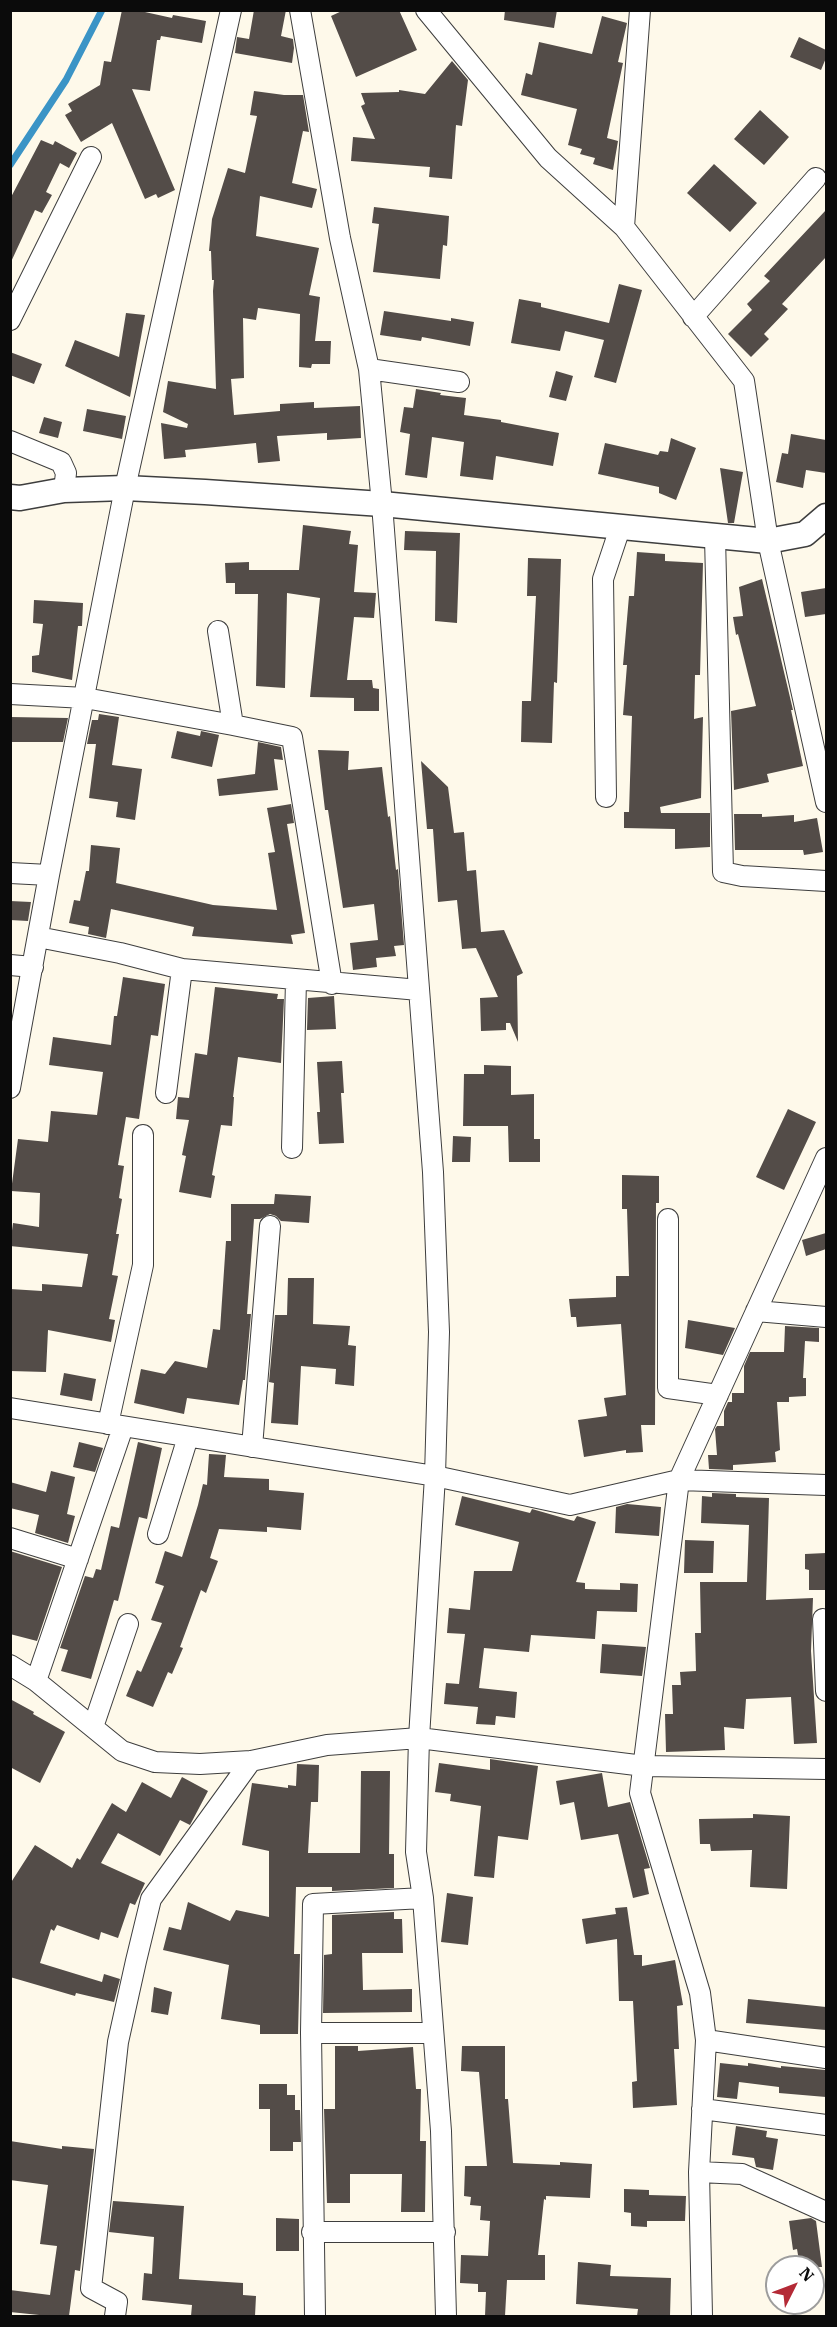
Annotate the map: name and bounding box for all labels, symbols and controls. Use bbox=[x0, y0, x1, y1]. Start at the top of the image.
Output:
north arrow bbox=[765, 2255, 825, 2315]
text: N bbox=[795, 2263, 819, 2286]

